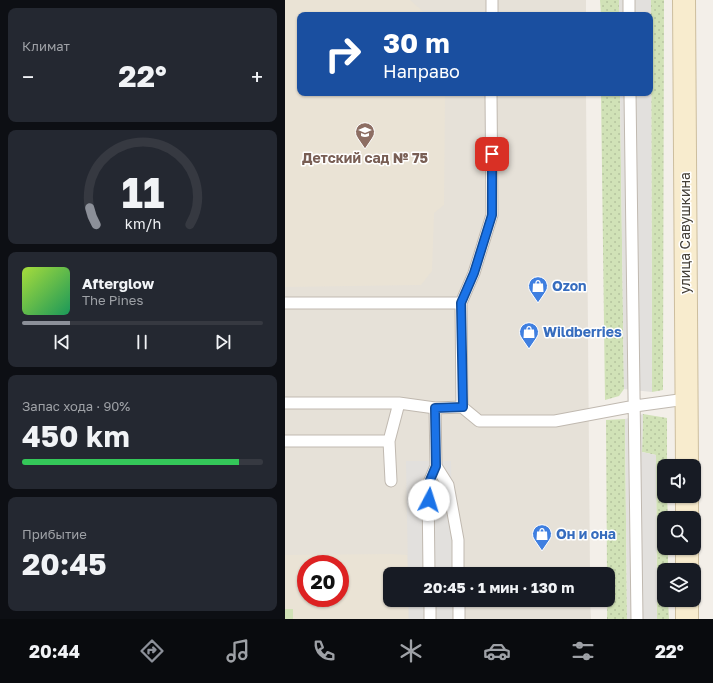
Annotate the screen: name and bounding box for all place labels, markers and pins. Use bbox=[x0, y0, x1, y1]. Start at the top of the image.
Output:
school or university icon: Детский сад № 75 bbox=[354, 121, 376, 149]
pin bbox=[475, 137, 509, 171]
place label: Детский сад № 75 bbox=[302, 149, 429, 166]
shop icon: Ozon bbox=[527, 275, 549, 303]
place label: Ozon bbox=[552, 277, 587, 294]
shop icon: Wildberries bbox=[518, 321, 540, 349]
place label: Wildberries bbox=[543, 323, 622, 340]
shop icon: Он и она bbox=[531, 523, 553, 551]
place label: Он и она bbox=[556, 525, 616, 542]

